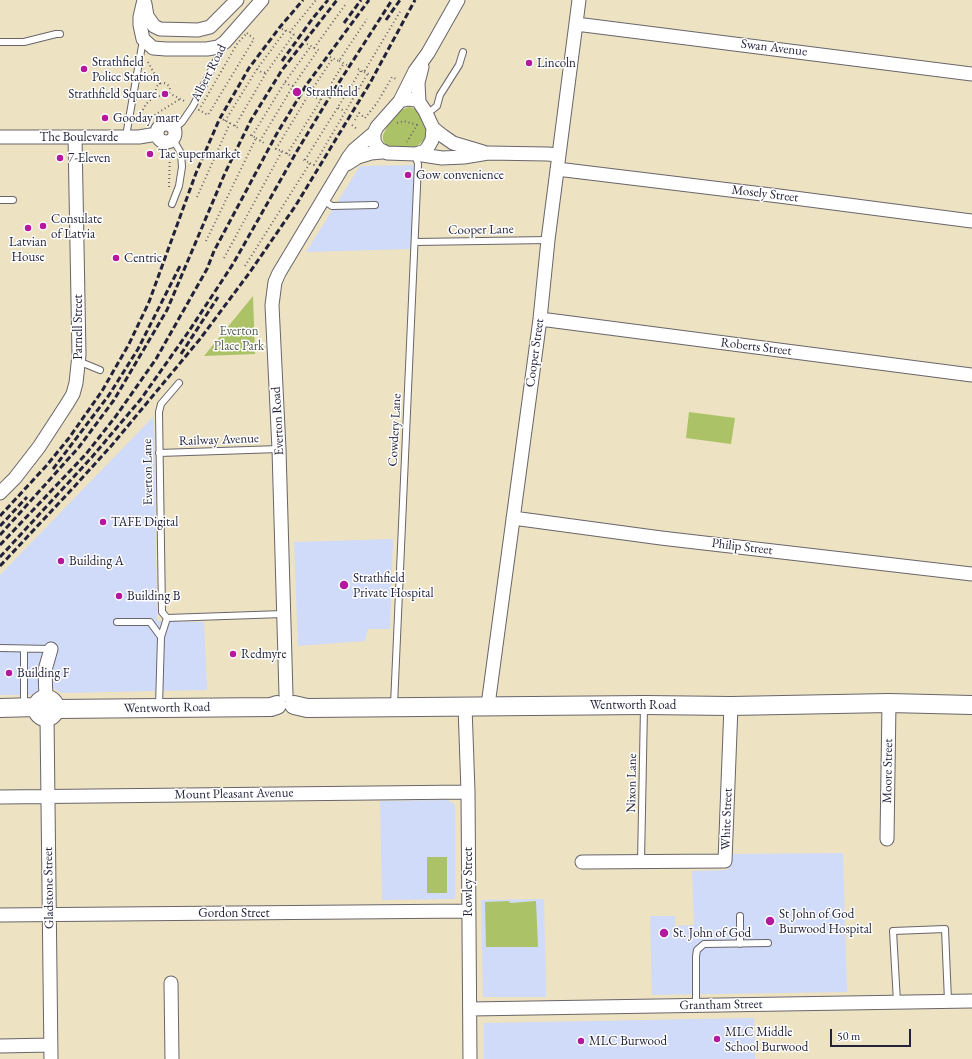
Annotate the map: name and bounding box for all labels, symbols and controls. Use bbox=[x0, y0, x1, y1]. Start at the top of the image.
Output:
street label: Swan Avenue bbox=[740, 36, 808, 60]
street label: Albert Road bbox=[188, 42, 230, 104]
place label: Strathfield Police Station bbox=[92, 54, 160, 85]
place label: Lincoln bbox=[537, 55, 576, 71]
marker: Lincoln bbox=[524, 58, 534, 68]
marker: Strathfield Police Station bbox=[79, 64, 89, 74]
place label: Strathfield bbox=[306, 84, 358, 100]
place label: Strathfield Square bbox=[68, 86, 157, 102]
marker: Strathfield bbox=[291, 86, 303, 98]
marker: Strathfield Square bbox=[160, 89, 170, 99]
place label: Gooday mart bbox=[113, 110, 179, 126]
marker: Gooday mart bbox=[100, 113, 110, 123]
street label: The Boulevarde bbox=[40, 129, 118, 145]
place label: Tae supermarket bbox=[158, 146, 240, 162]
marker: Tae supermarket bbox=[145, 149, 155, 159]
place label: 7-Eleven bbox=[68, 150, 111, 166]
marker: 7-Eleven bbox=[55, 153, 65, 163]
place label: Gow convenience bbox=[416, 167, 504, 183]
marker: Gow convenience bbox=[403, 170, 413, 180]
street label: Mosely Street bbox=[731, 182, 799, 206]
place label: Consulate of Latvia bbox=[51, 211, 102, 242]
marker: Consulate of Latvia bbox=[38, 221, 48, 231]
street label: Cooper Lane bbox=[448, 222, 514, 238]
marker: Latvian House bbox=[23, 223, 33, 233]
place label: Latvian House bbox=[9, 234, 47, 265]
place label: Centric bbox=[124, 250, 162, 266]
marker: Centric bbox=[111, 253, 121, 263]
street label: Parnell Street bbox=[70, 294, 86, 360]
street label: Cooper Street bbox=[522, 318, 548, 388]
park label: Everton Place Park bbox=[214, 323, 264, 354]
street label: Roberts Street bbox=[720, 335, 792, 359]
street label: Everton Road bbox=[268, 386, 288, 456]
street label: Cowdery Lane bbox=[385, 393, 405, 467]
street label: Railway Avenue bbox=[179, 431, 259, 449]
street label: Everton Lane bbox=[140, 439, 156, 505]
place label: TAFE Digital bbox=[111, 514, 178, 530]
marker: TAFE Digital bbox=[98, 517, 108, 527]
street label: Philip Street bbox=[711, 536, 773, 558]
place label: Building A bbox=[69, 553, 124, 569]
marker: Building A bbox=[56, 556, 66, 566]
place label: Strathfield Private Hospital bbox=[353, 570, 434, 601]
marker: Strathfield Private Hospital bbox=[338, 579, 350, 591]
place label: Building B bbox=[127, 588, 180, 604]
marker: Building B bbox=[114, 591, 124, 601]
place label: Redmyre bbox=[241, 646, 286, 662]
marker: Redmyre bbox=[228, 649, 238, 659]
place label: Building F bbox=[17, 665, 69, 681]
marker: Building F bbox=[4, 668, 14, 678]
street label: Wentworth Road bbox=[590, 697, 676, 713]
street label: Wentworth Road bbox=[124, 699, 210, 717]
street label: Moore Street bbox=[880, 738, 896, 804]
street label: Nixon Lane bbox=[624, 753, 640, 813]
street label: Mount Pleasant Avenue bbox=[174, 785, 294, 803]
street label: White Street bbox=[718, 788, 736, 850]
street label: Gladstone Street bbox=[40, 847, 58, 929]
street label: Rowley Street bbox=[460, 847, 476, 917]
street label: Gordon Street bbox=[198, 905, 270, 921]
place label: St John of God Burwood Hospital bbox=[779, 906, 872, 937]
marker: St John of God Burwood Hospital bbox=[764, 915, 776, 927]
place label: St. John of God bbox=[673, 925, 751, 941]
marker: St. John of God bbox=[658, 927, 670, 939]
street label: Grantham Street bbox=[679, 996, 763, 1014]
scale bar bbox=[832, 1021, 913, 1047]
place label: MLC Middle School Burwood bbox=[725, 1024, 808, 1055]
text: 50 m bbox=[837, 1028, 860, 1044]
place label: MLC Burwood bbox=[589, 1033, 667, 1049]
marker: MLC Middle School Burwood bbox=[712, 1034, 722, 1044]
marker: MLC Burwood bbox=[576, 1036, 586, 1046]

